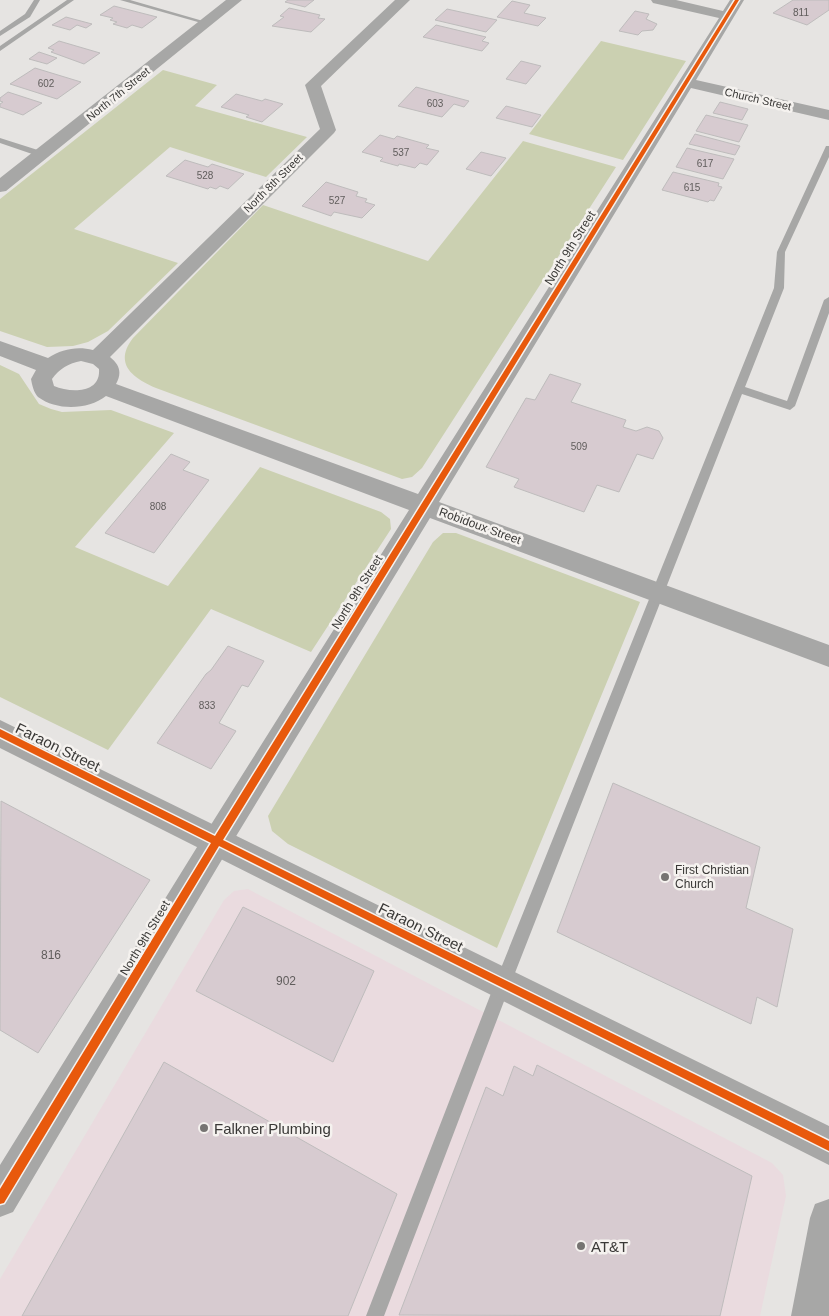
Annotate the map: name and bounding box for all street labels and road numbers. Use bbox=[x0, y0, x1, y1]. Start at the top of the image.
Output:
street label: North 7th Street bbox=[84, 65, 152, 123]
street label: Church Street bbox=[724, 86, 792, 112]
street label: North 8th Street bbox=[241, 151, 305, 215]
street label: North 9th Street bbox=[542, 208, 599, 288]
street label: Robidoux Street bbox=[437, 505, 523, 548]
street label: North 9th Street bbox=[329, 552, 386, 632]
street label: Faraon Street bbox=[13, 719, 104, 775]
street label: North 9th Street bbox=[117, 898, 173, 978]
street label: Faraon Street bbox=[376, 899, 467, 955]

